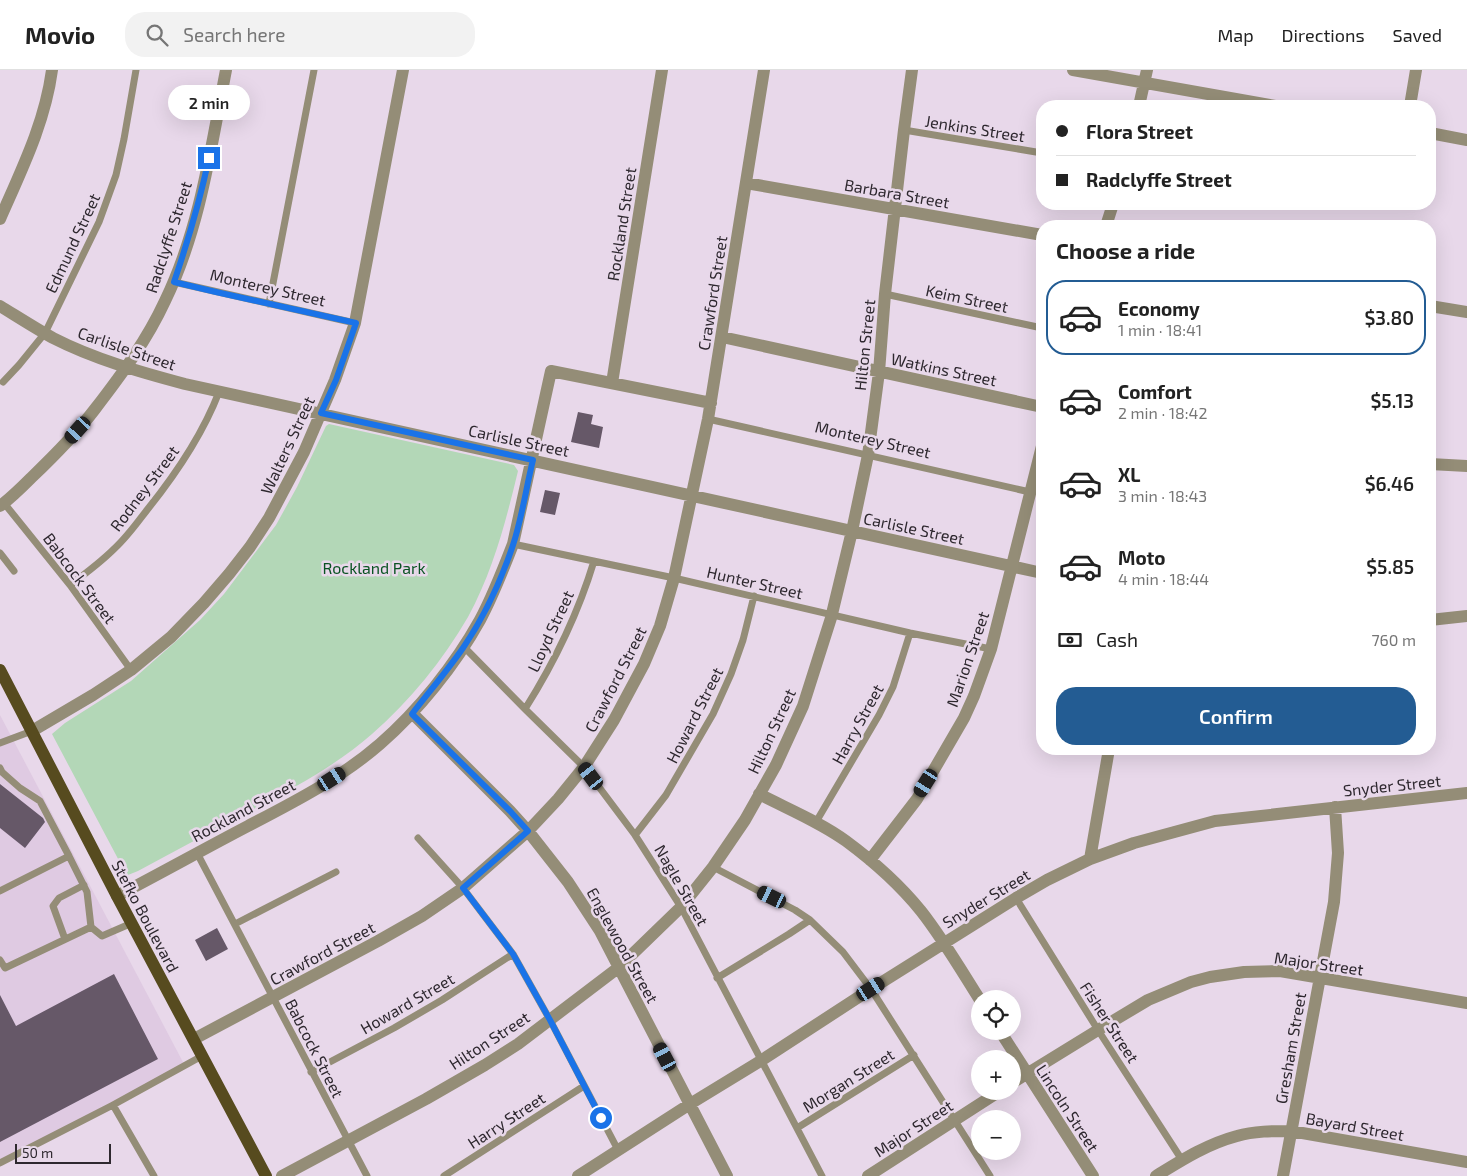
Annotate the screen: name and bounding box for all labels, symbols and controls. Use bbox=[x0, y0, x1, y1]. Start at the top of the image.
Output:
search box bbox=[125, 12, 475, 57]
text: Movio bbox=[25, 20, 95, 49]
icon: search bbox=[143, 21, 171, 49]
text: Search here bbox=[183, 23, 285, 46]
text: Map bbox=[1217, 24, 1254, 46]
text: Directions bbox=[1282, 24, 1365, 46]
text: Saved bbox=[1393, 24, 1442, 46]
callout: 2 min bbox=[168, 86, 250, 121]
text: 2 min bbox=[189, 93, 229, 112]
street label: Jenkins Street bbox=[924, 111, 1026, 145]
text: Flora Street bbox=[1086, 120, 1193, 143]
route end bbox=[198, 147, 220, 169]
street label: Rockland Street bbox=[603, 166, 639, 282]
text: Radclyffe Street bbox=[1086, 168, 1232, 191]
street label: Barbara Street bbox=[843, 174, 951, 212]
street label: Radclyffe Street bbox=[141, 179, 195, 295]
street label: Edmund Street bbox=[41, 190, 103, 296]
street label: Crawford Street bbox=[694, 234, 730, 352]
text: Choose a ride bbox=[1056, 237, 1195, 263]
street label: Monterey Street bbox=[208, 264, 328, 310]
street label: Keim Street bbox=[924, 280, 1010, 316]
icon: car bbox=[1058, 295, 1103, 340]
text: Economy bbox=[1118, 297, 1200, 320]
street label: Hilton Street bbox=[850, 298, 878, 392]
text: $3.80 bbox=[1364, 306, 1414, 329]
text: 1 min · 18:41 bbox=[1118, 320, 1202, 339]
street label: Carlisle Street bbox=[75, 322, 179, 374]
street label: Watkins Street bbox=[889, 349, 999, 389]
icon: car bbox=[1058, 378, 1103, 423]
text: Comfort bbox=[1118, 380, 1192, 403]
text: $5.13 bbox=[1370, 389, 1414, 412]
street label: Walters Street bbox=[256, 393, 318, 497]
text: 2 min · 18:42 bbox=[1118, 403, 1207, 422]
car bbox=[62, 414, 93, 446]
street label: Monterey Street bbox=[813, 416, 933, 462]
street label: Carlisle Street bbox=[467, 420, 571, 460]
street label: Rodney Street bbox=[106, 442, 182, 534]
icon: car bbox=[1058, 461, 1103, 506]
text: XL bbox=[1118, 463, 1140, 486]
text: $6.46 bbox=[1365, 472, 1414, 495]
text: 3 min · 18:43 bbox=[1118, 486, 1207, 505]
street label: Carlisle Street bbox=[862, 508, 966, 548]
street label: Babcock Street bbox=[40, 529, 120, 627]
icon: car bbox=[1058, 544, 1103, 589]
text: Moto bbox=[1118, 546, 1166, 569]
text: $5.85 bbox=[1366, 555, 1414, 578]
park label: Rockland Park bbox=[322, 558, 426, 577]
street label: Hunter Street bbox=[705, 562, 805, 602]
text: 4 min · 18:44 bbox=[1118, 569, 1209, 588]
street label: Lloyd Street bbox=[523, 587, 577, 675]
street label: Marion Street bbox=[942, 609, 992, 709]
street label: Crawford Street bbox=[580, 623, 650, 735]
icon: cash bbox=[1056, 626, 1084, 654]
text: Cash bbox=[1096, 628, 1138, 651]
text: 760 m bbox=[1371, 630, 1416, 649]
street label: Howard Street bbox=[662, 664, 726, 766]
street label: Harry Street bbox=[827, 681, 887, 767]
street label: Hilton Street bbox=[743, 685, 799, 777]
button: Confirm bbox=[1056, 687, 1416, 745]
car bbox=[575, 760, 606, 792]
car bbox=[315, 765, 348, 793]
car bbox=[911, 766, 940, 800]
street label: Snyder Street bbox=[1342, 770, 1442, 800]
street label: Rockland Street bbox=[188, 775, 298, 845]
street label: Nagle Street bbox=[651, 841, 713, 929]
street label: Stefko Boulevard bbox=[108, 857, 184, 975]
street label: Snyder Street bbox=[939, 864, 1033, 932]
street label: Englewood Street bbox=[583, 884, 663, 1006]
car bbox=[755, 884, 788, 910]
street label: Crawford Street bbox=[266, 917, 378, 989]
street label: Major Street bbox=[1273, 947, 1365, 980]
street label: Howard Street bbox=[357, 968, 457, 1038]
car bbox=[854, 975, 887, 1003]
street label: Fisher Street bbox=[1077, 978, 1143, 1066]
map controls bbox=[971, 990, 1021, 1160]
button: locate bbox=[971, 990, 1021, 1040]
street label: Gresham Street bbox=[1271, 991, 1309, 1105]
street label: Babcock Street bbox=[282, 995, 348, 1101]
street label: Hilton Street bbox=[445, 1007, 533, 1073]
car bbox=[651, 1040, 678, 1074]
street label: Morgan Street bbox=[799, 1044, 897, 1116]
button: + bbox=[971, 1050, 1021, 1100]
street label: Lincoln Street bbox=[1033, 1061, 1103, 1155]
street label: Harry Street bbox=[464, 1088, 548, 1152]
street label: Major Street bbox=[870, 1096, 956, 1161]
route start bbox=[590, 1107, 612, 1129]
street label: Bayard Street bbox=[1304, 1108, 1406, 1144]
button: − bbox=[971, 1110, 1021, 1160]
scale bar bbox=[15, 1141, 111, 1164]
text: 50 m bbox=[22, 1144, 53, 1161]

